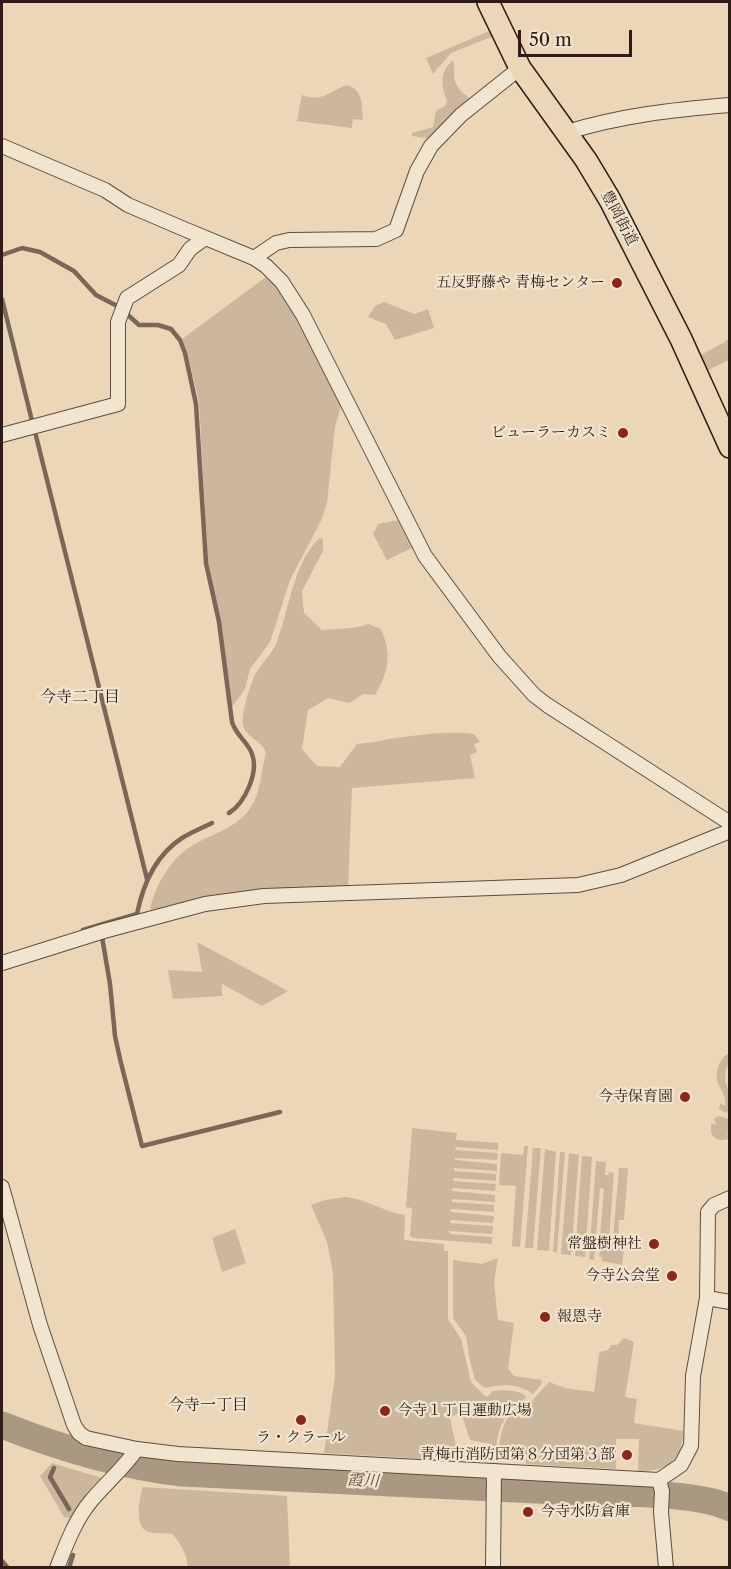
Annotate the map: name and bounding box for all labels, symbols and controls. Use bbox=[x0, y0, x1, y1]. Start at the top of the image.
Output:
scale bar bbox=[521, 18, 635, 56]
text: 50 m bbox=[529, 29, 572, 51]
street label: 豊岡街道 bbox=[597, 187, 641, 249]
place label: 五反野藤や 青梅センター bbox=[436, 274, 605, 292]
marker: 五反野藤や 青梅センター bbox=[610, 276, 624, 290]
place label: ビューラーカスミ bbox=[491, 424, 611, 442]
marker: ビューラーカスミ bbox=[616, 426, 630, 440]
district label: 今寺二丁目 bbox=[40, 687, 120, 707]
place label: 今寺保育園 bbox=[598, 1088, 673, 1106]
marker: 今寺保育園 bbox=[678, 1090, 692, 1104]
place label: 常盤樹神社 bbox=[567, 1235, 642, 1253]
marker: 常盤樹神社 bbox=[647, 1237, 661, 1251]
place label: 今寺公会堂 bbox=[585, 1267, 660, 1285]
marker: 今寺公会堂 bbox=[665, 1269, 679, 1283]
place label: 報恩寺 bbox=[557, 1308, 602, 1326]
marker: 報恩寺 bbox=[538, 1310, 552, 1324]
district label: 今寺一丁目 bbox=[168, 1395, 248, 1415]
place label: 今寺１丁目運動広場 bbox=[397, 1402, 532, 1420]
marker: 今寺１丁目運動広場 bbox=[378, 1404, 392, 1418]
marker: ラ・クラール bbox=[294, 1413, 308, 1427]
place label: ラ・クラール bbox=[256, 1429, 346, 1447]
place label: 青梅市消防団第８分団第３部 bbox=[420, 1446, 615, 1464]
marker: 青梅市消防団第８分団第３部 bbox=[620, 1448, 634, 1462]
water label: 霞川 bbox=[347, 1471, 379, 1491]
place label: 今寺水防倉庫 bbox=[540, 1503, 630, 1521]
marker: 今寺水防倉庫 bbox=[521, 1505, 535, 1519]

